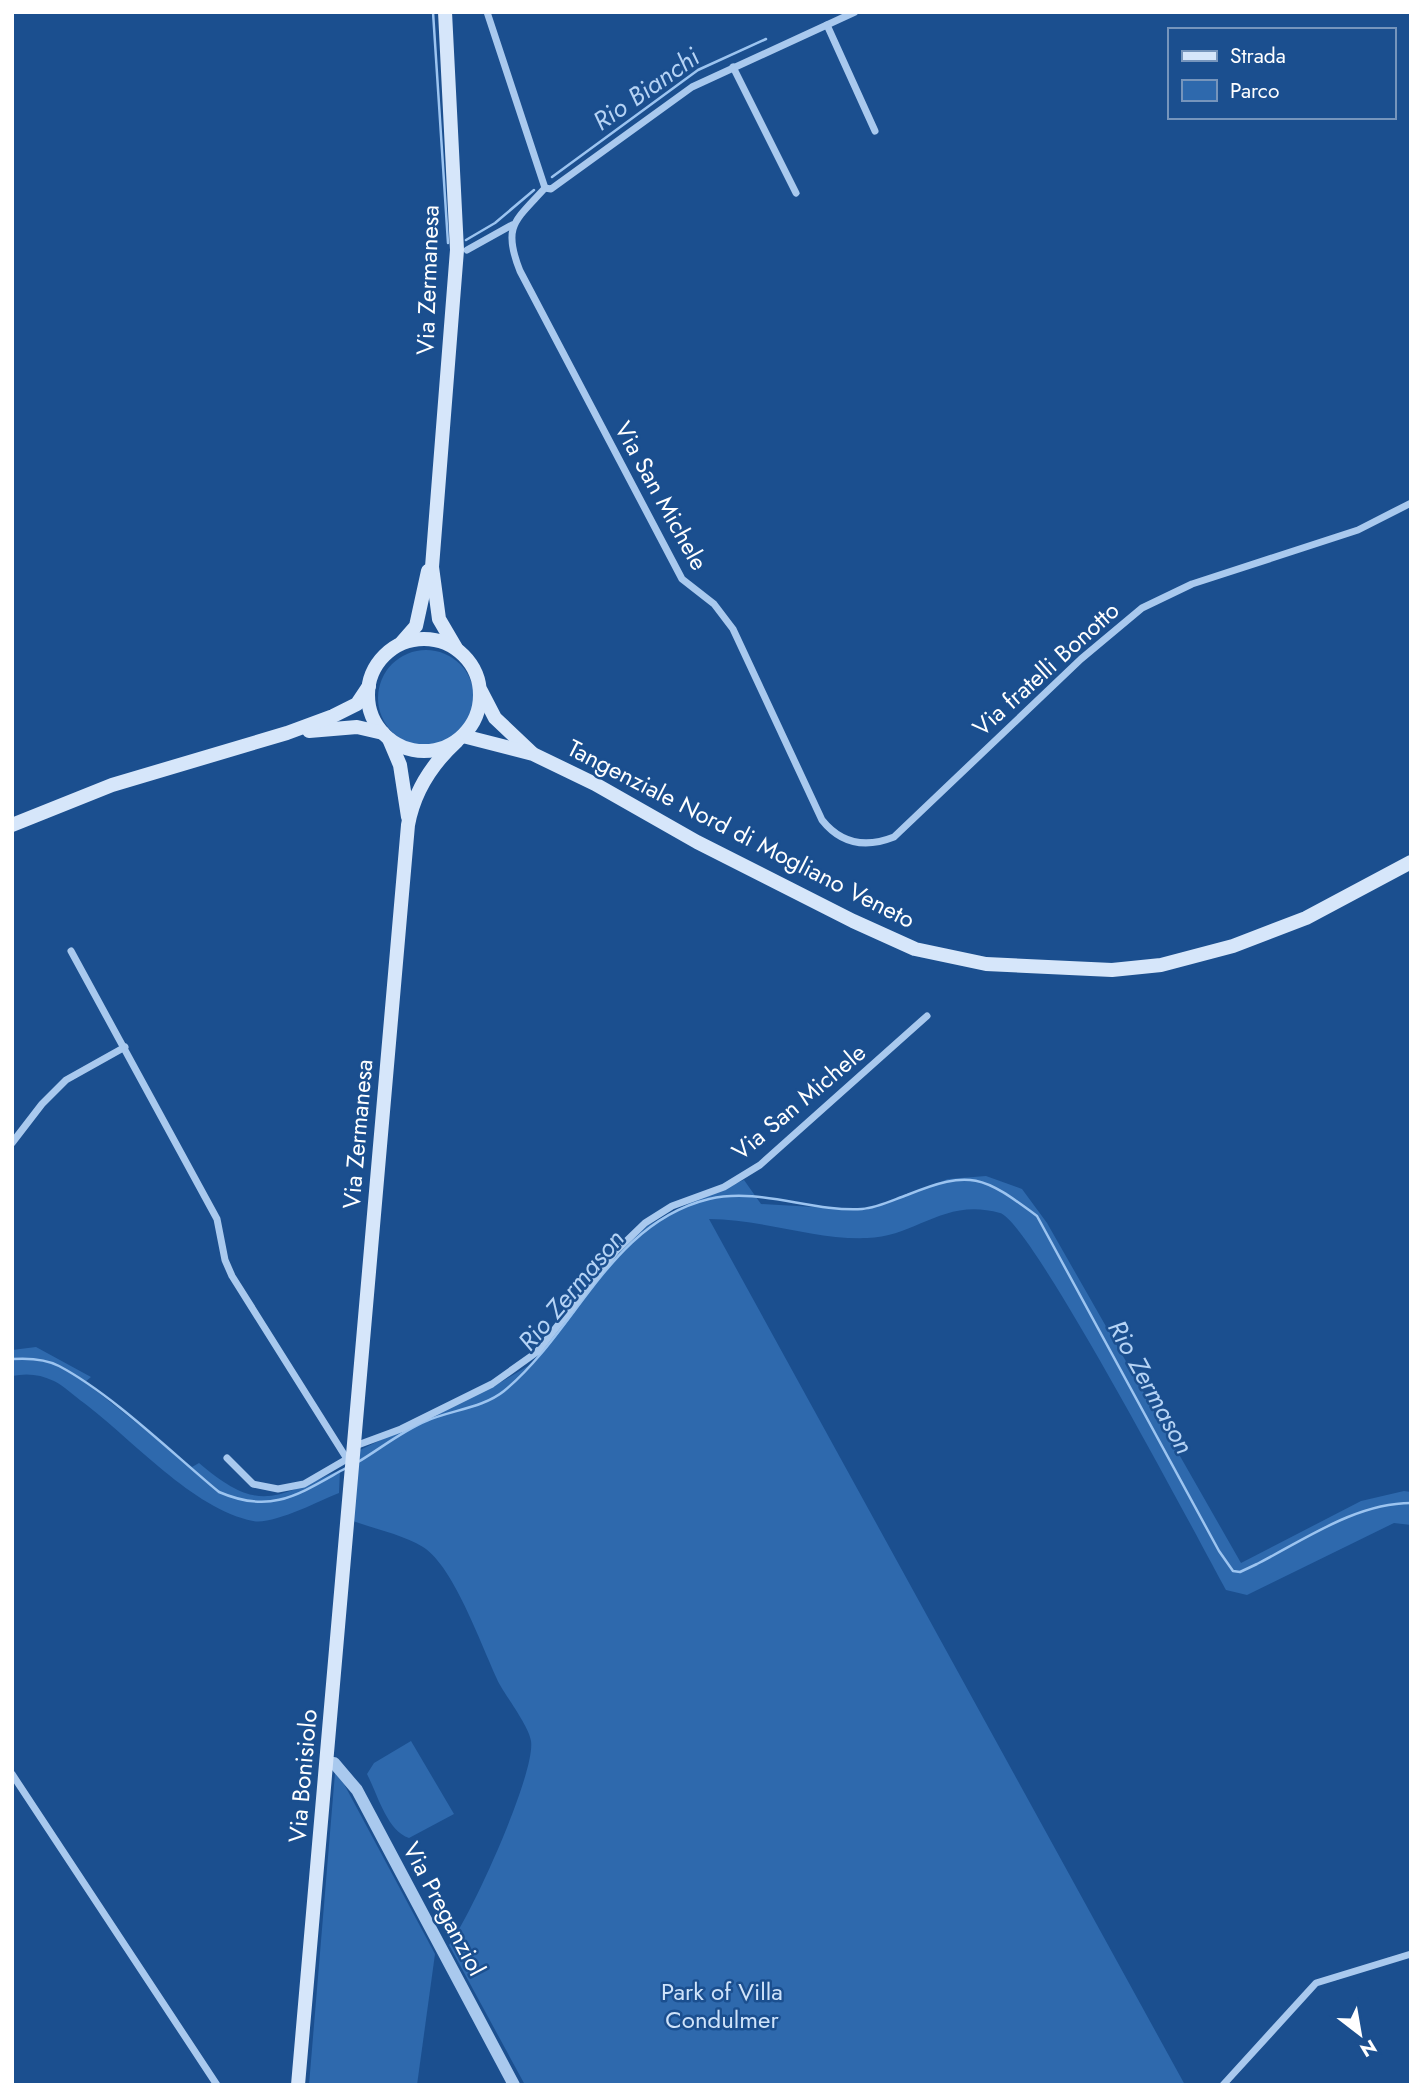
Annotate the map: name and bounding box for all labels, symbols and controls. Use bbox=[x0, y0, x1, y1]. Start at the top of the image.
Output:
legend bbox=[1168, 28, 1395, 119]
water label: Rio Bianchi bbox=[585, 38, 707, 140]
text: Strada bbox=[1230, 41, 1286, 71]
text: Parco bbox=[1230, 76, 1279, 106]
street label: Via Zermanesa bbox=[407, 204, 448, 356]
street label: Via San Michele bbox=[606, 415, 717, 577]
street label: Via fratelli Bonotto bbox=[965, 593, 1127, 744]
street label: Tangenziale Nord di Mogliano Veneto bbox=[561, 730, 921, 937]
street label: Via San Michele bbox=[724, 1035, 873, 1168]
street label: Via Zermanesa bbox=[334, 1058, 381, 1210]
water label: Rio Zermason bbox=[509, 1221, 633, 1359]
water label: Rio Zermason bbox=[1098, 1313, 1204, 1461]
street label: Via Bonisiolo bbox=[279, 1708, 326, 1844]
street label: Via Preganziol bbox=[394, 1835, 495, 1982]
park label: Park of Villa Condulmer bbox=[661, 1974, 783, 2037]
north arrow bbox=[1325, 1999, 1395, 2069]
text: N bbox=[1355, 2033, 1382, 2064]

